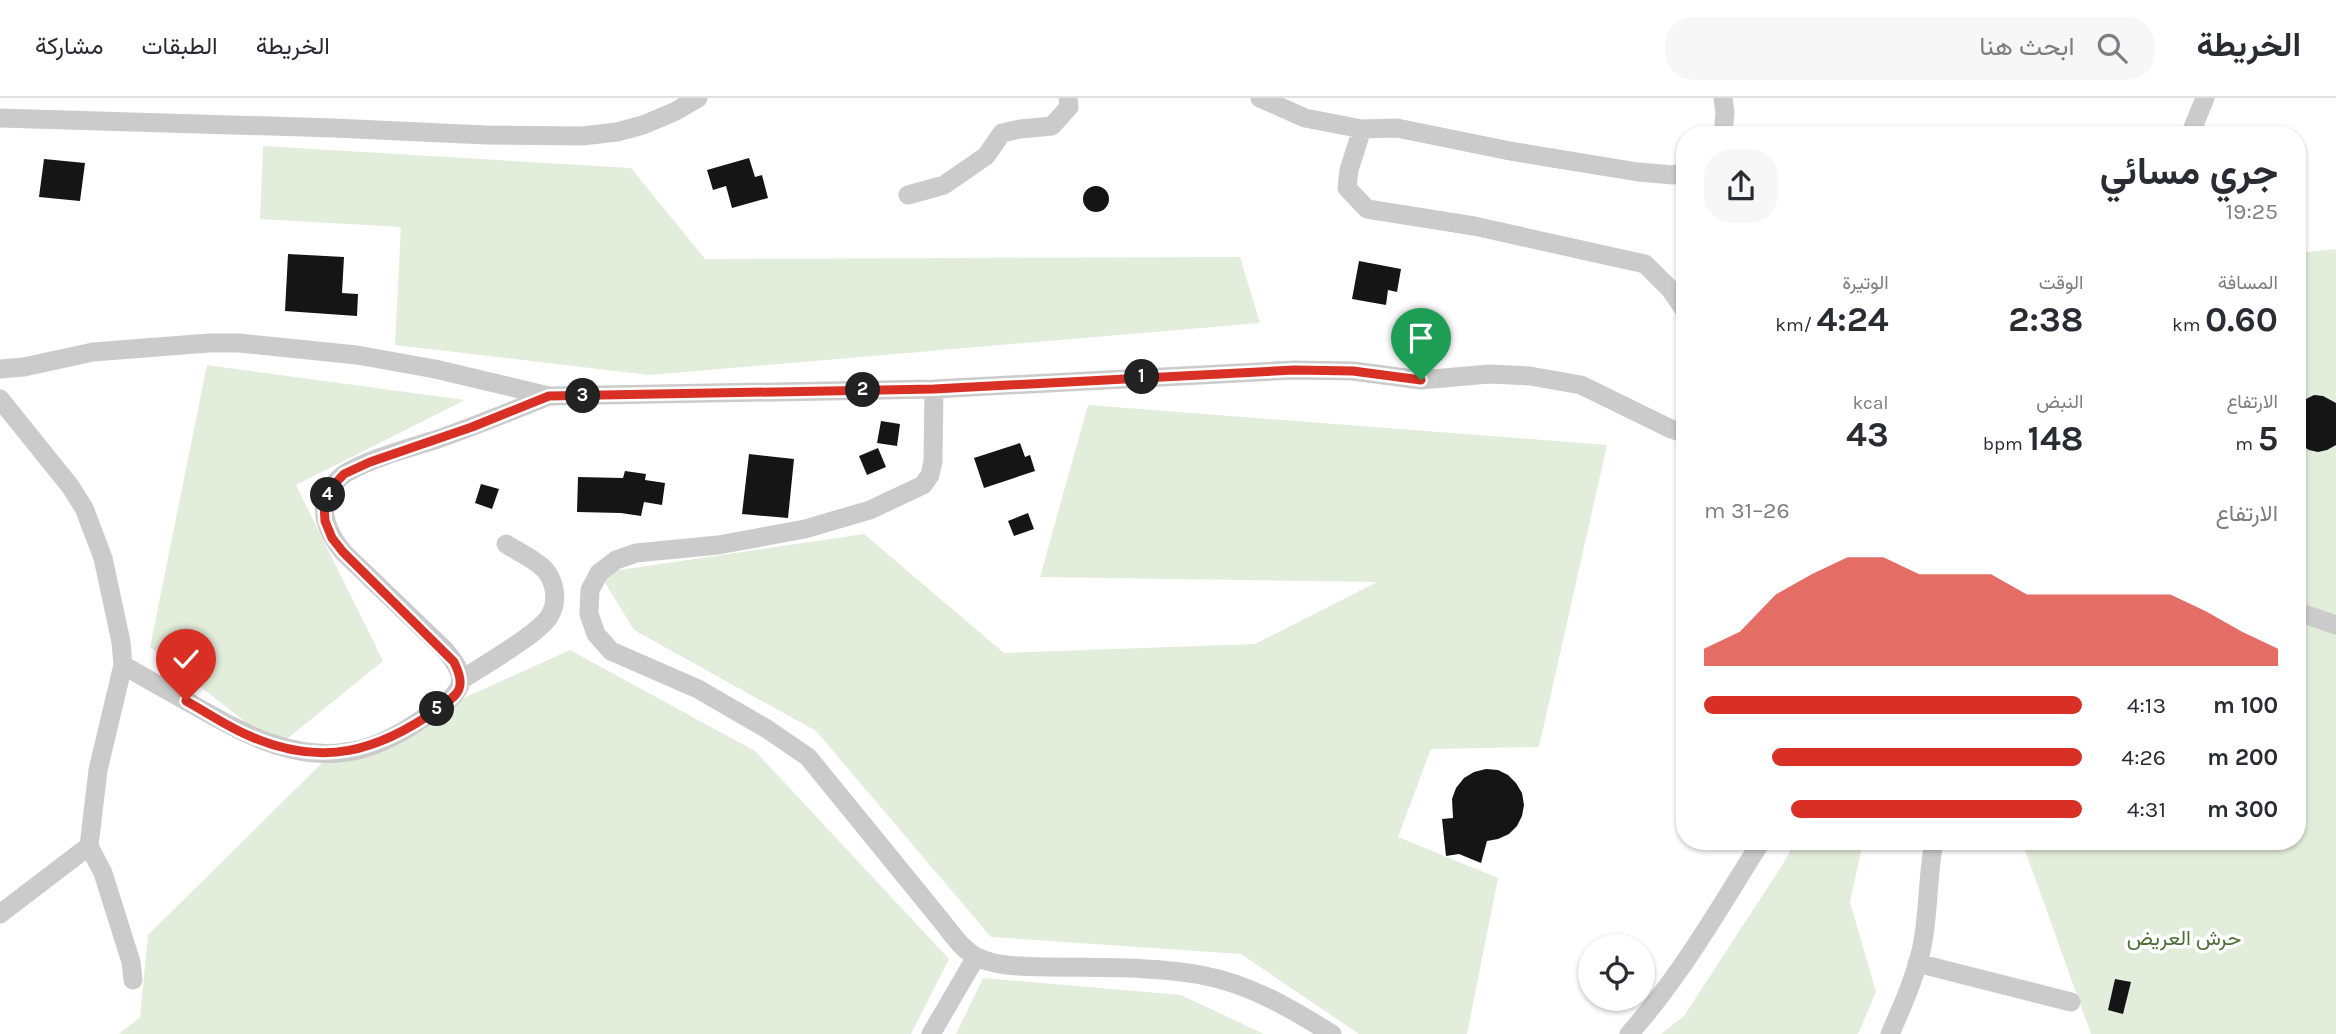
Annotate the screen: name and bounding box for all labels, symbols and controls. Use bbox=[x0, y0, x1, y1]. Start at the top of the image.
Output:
search box bbox=[1665, 17, 2155, 80]
text: الخريطة bbox=[2197, 26, 2301, 64]
icon: search bbox=[2093, 29, 2131, 67]
text: ابحث هنا bbox=[1979, 31, 2075, 62]
text: مشاركة bbox=[35, 32, 103, 60]
text: الطبقات bbox=[141, 32, 218, 60]
text: الخريطة bbox=[256, 32, 330, 60]
button: share bbox=[1704, 149, 1778, 223]
text: جري مسائي bbox=[2100, 149, 2278, 194]
text: 19:25 bbox=[2225, 198, 2278, 225]
text: الوتيرة bbox=[1842, 272, 1889, 294]
text: الوقت bbox=[2039, 272, 2083, 294]
text: المسافة bbox=[2218, 272, 2278, 294]
text: 4:24 bbox=[1816, 299, 1889, 340]
text: 2:38 bbox=[2008, 299, 2083, 340]
text: 0.60 bbox=[2205, 299, 2278, 340]
pin bbox=[1391, 308, 1451, 380]
text: /km bbox=[1775, 314, 1816, 336]
text: km bbox=[2172, 314, 2205, 336]
icon: arrive bbox=[1402, 319, 1440, 357]
pin: 1 bbox=[1124, 360, 1160, 394]
text: 1 bbox=[1138, 365, 1145, 387]
pin: 2 bbox=[846, 372, 880, 408]
pin: 3 bbox=[566, 378, 600, 414]
text: 2 bbox=[857, 378, 868, 400]
text: 3 bbox=[577, 384, 588, 406]
text: النبض bbox=[2036, 391, 2083, 413]
text: الارتفاع bbox=[2226, 391, 2278, 413]
text: kcal bbox=[1852, 392, 1889, 414]
text: 43 bbox=[1846, 414, 1889, 455]
text: 148 bbox=[2027, 418, 2083, 459]
text: 5 bbox=[2258, 418, 2278, 459]
text: bpm bbox=[1983, 433, 2027, 455]
text: m bbox=[2235, 433, 2258, 455]
pin: 4 bbox=[310, 478, 346, 512]
text: 4 bbox=[322, 483, 333, 505]
text: 26–31 m bbox=[1704, 497, 1790, 524]
text: الارتفاع bbox=[2216, 500, 2278, 527]
pin bbox=[156, 629, 216, 701]
icon: check bbox=[167, 640, 205, 678]
pin: 5 bbox=[420, 692, 454, 726]
text: 4:13 bbox=[2127, 692, 2166, 719]
text: 100 m bbox=[2213, 692, 2278, 719]
text: 5 bbox=[431, 697, 442, 719]
text: 4:26 bbox=[2121, 744, 2166, 771]
text: 200 m bbox=[2207, 744, 2278, 771]
text: 4:31 bbox=[2127, 796, 2166, 823]
text: 300 m bbox=[2207, 796, 2278, 823]
park label: حرش العريض bbox=[2127, 926, 2241, 951]
map controls bbox=[1578, 934, 1655, 1011]
button: locate bbox=[1578, 934, 1655, 1011]

